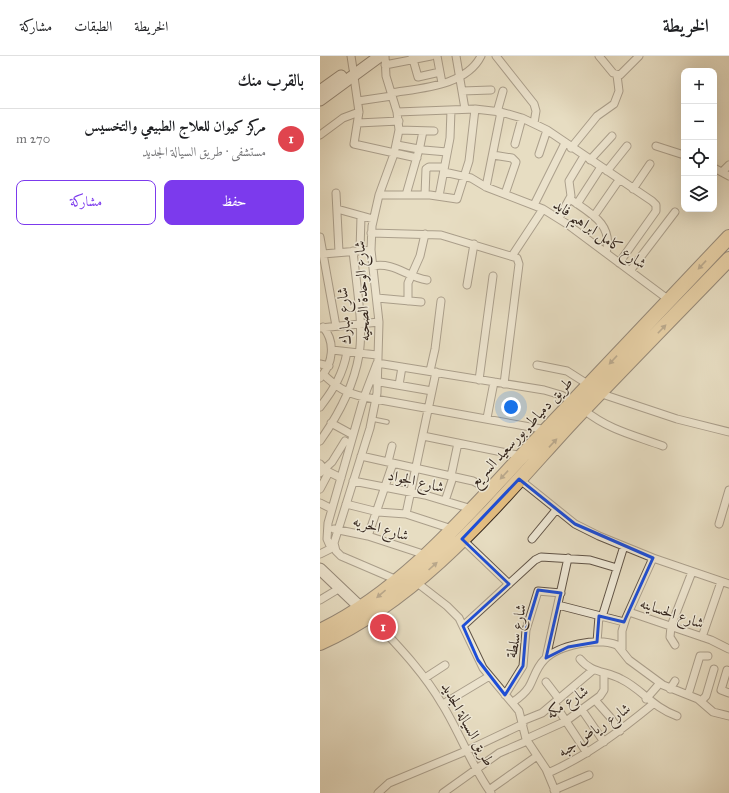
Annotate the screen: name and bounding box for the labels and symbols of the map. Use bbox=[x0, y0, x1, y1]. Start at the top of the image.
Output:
street label: شارع كامل ابراهيم فايد bbox=[547, 195, 650, 278]
street label: شارع الوحدة الصحيه bbox=[350, 240, 378, 342]
one-way arrow bbox=[697, 260, 707, 270]
street label: شارع مبارك bbox=[333, 286, 359, 346]
one-way arrow bbox=[657, 324, 666, 334]
one-way arrow bbox=[608, 355, 618, 365]
street label: طريق دمياط, بورسعيد السريع bbox=[466, 373, 580, 494]
your location bbox=[501, 397, 521, 417]
one-way arrow bbox=[548, 438, 557, 448]
street label: شارع الجواد bbox=[385, 466, 446, 500]
one-way arrow bbox=[500, 470, 509, 480]
street label: شارع الحريه bbox=[350, 511, 411, 548]
one-way arrow bbox=[427, 562, 438, 571]
one-way arrow bbox=[375, 589, 386, 598]
street label: شارع الحساينه bbox=[636, 594, 706, 636]
street label: شارع سلطة bbox=[502, 602, 534, 660]
pin: 1 bbox=[370, 612, 396, 642]
street label: طريق السيالة الجديد bbox=[437, 679, 498, 770]
street label: شارع مكه bbox=[542, 682, 594, 726]
street label: شارع رياض جبه bbox=[554, 699, 636, 764]

